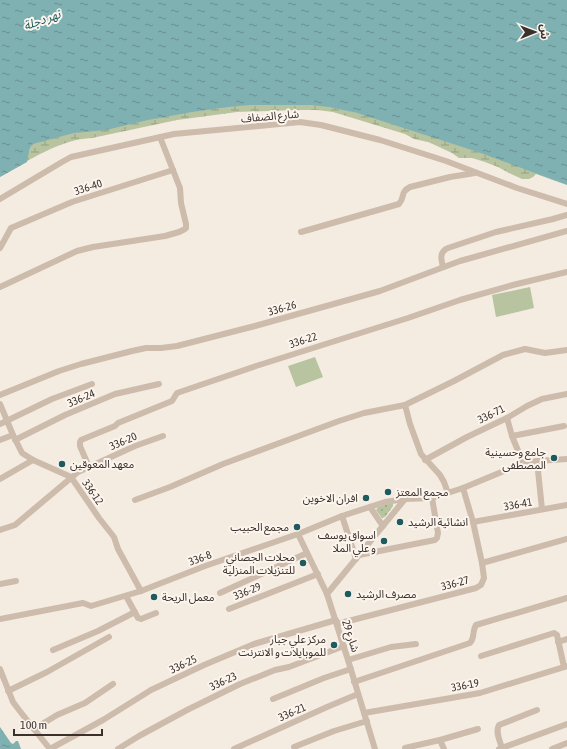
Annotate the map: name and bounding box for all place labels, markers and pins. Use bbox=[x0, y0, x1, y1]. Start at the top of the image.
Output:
place label: جامع وحسينية المصطفى bbox=[485, 446, 547, 472]
marker: جامع وحسينية المصطفى bbox=[549, 453, 559, 463]
place label: معهد المعوقين bbox=[70, 458, 134, 471]
marker: معهد المعوقين bbox=[57, 459, 67, 469]
place label: مجمع المعتز bbox=[395, 486, 449, 500]
marker: مجمع المعتز bbox=[383, 487, 393, 497]
place label: افران الاخوين bbox=[303, 492, 358, 505]
marker: افران الاخوين bbox=[361, 493, 371, 503]
place label: انشائية الرشيد bbox=[408, 516, 468, 529]
marker: انشائية الرشيد bbox=[395, 517, 405, 527]
place label: مجمع الحبيب bbox=[230, 521, 289, 535]
marker: مجمع الحبيب bbox=[292, 522, 302, 532]
place label: اسواق يوسف و علي الملا bbox=[318, 529, 376, 558]
marker: اسواق يوسف و علي الملا bbox=[379, 536, 389, 546]
place label: محلات الجصاني للتنزيلات المنزلية bbox=[223, 551, 295, 577]
marker: محلات الجصاني للتنزيلات المنزلية bbox=[298, 558, 308, 568]
place label: مصرف الرشيد bbox=[356, 588, 417, 601]
marker: مصرف الرشيد bbox=[343, 589, 353, 599]
place label: معمل الريحة bbox=[162, 591, 215, 604]
marker: معمل الريحة bbox=[149, 592, 159, 602]
place label: مركز علي جبار للموبايلات و الانترنت bbox=[238, 633, 326, 659]
marker: مركز علي جبار للموبايلات و الانترنت bbox=[329, 640, 339, 650]

